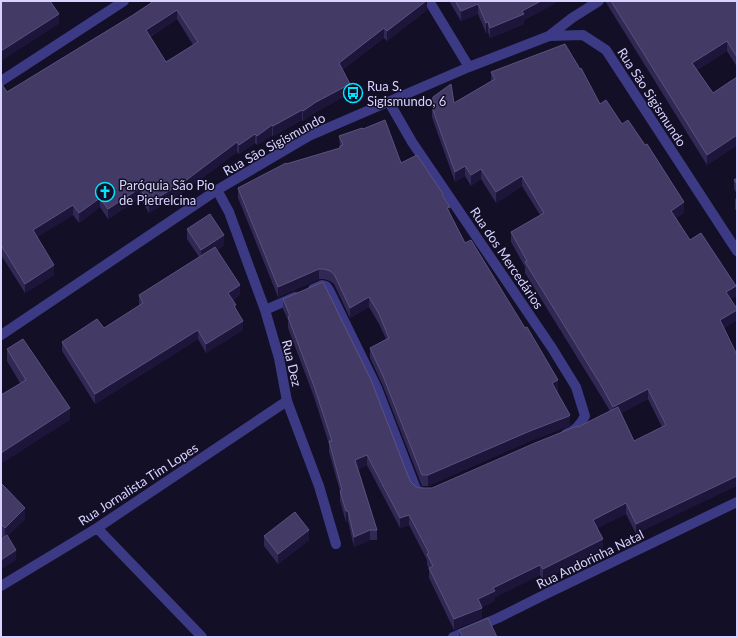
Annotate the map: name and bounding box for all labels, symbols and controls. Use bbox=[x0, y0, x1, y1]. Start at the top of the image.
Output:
street label: Rua São Sigismundo bbox=[614, 45, 690, 149]
place label: Rua S. Sigismundo, 6 bbox=[367, 78, 446, 109]
bus stop icon: Rua S. Sigismundo, 6 bbox=[342, 82, 364, 104]
street label: Rua São Sigismundo bbox=[220, 109, 328, 179]
place label: Paróquia São Pio de Pietrelcina bbox=[119, 177, 215, 208]
church icon: Paróquia São Pio de Pietrelcina bbox=[94, 181, 116, 203]
street label: Rua dos Mercedários bbox=[467, 204, 547, 312]
street label: Rua Dez bbox=[279, 338, 305, 388]
street label: Rua Jornalista Tim Lopes bbox=[75, 439, 201, 529]
street label: Rua Andorinha Natal bbox=[534, 526, 646, 592]

